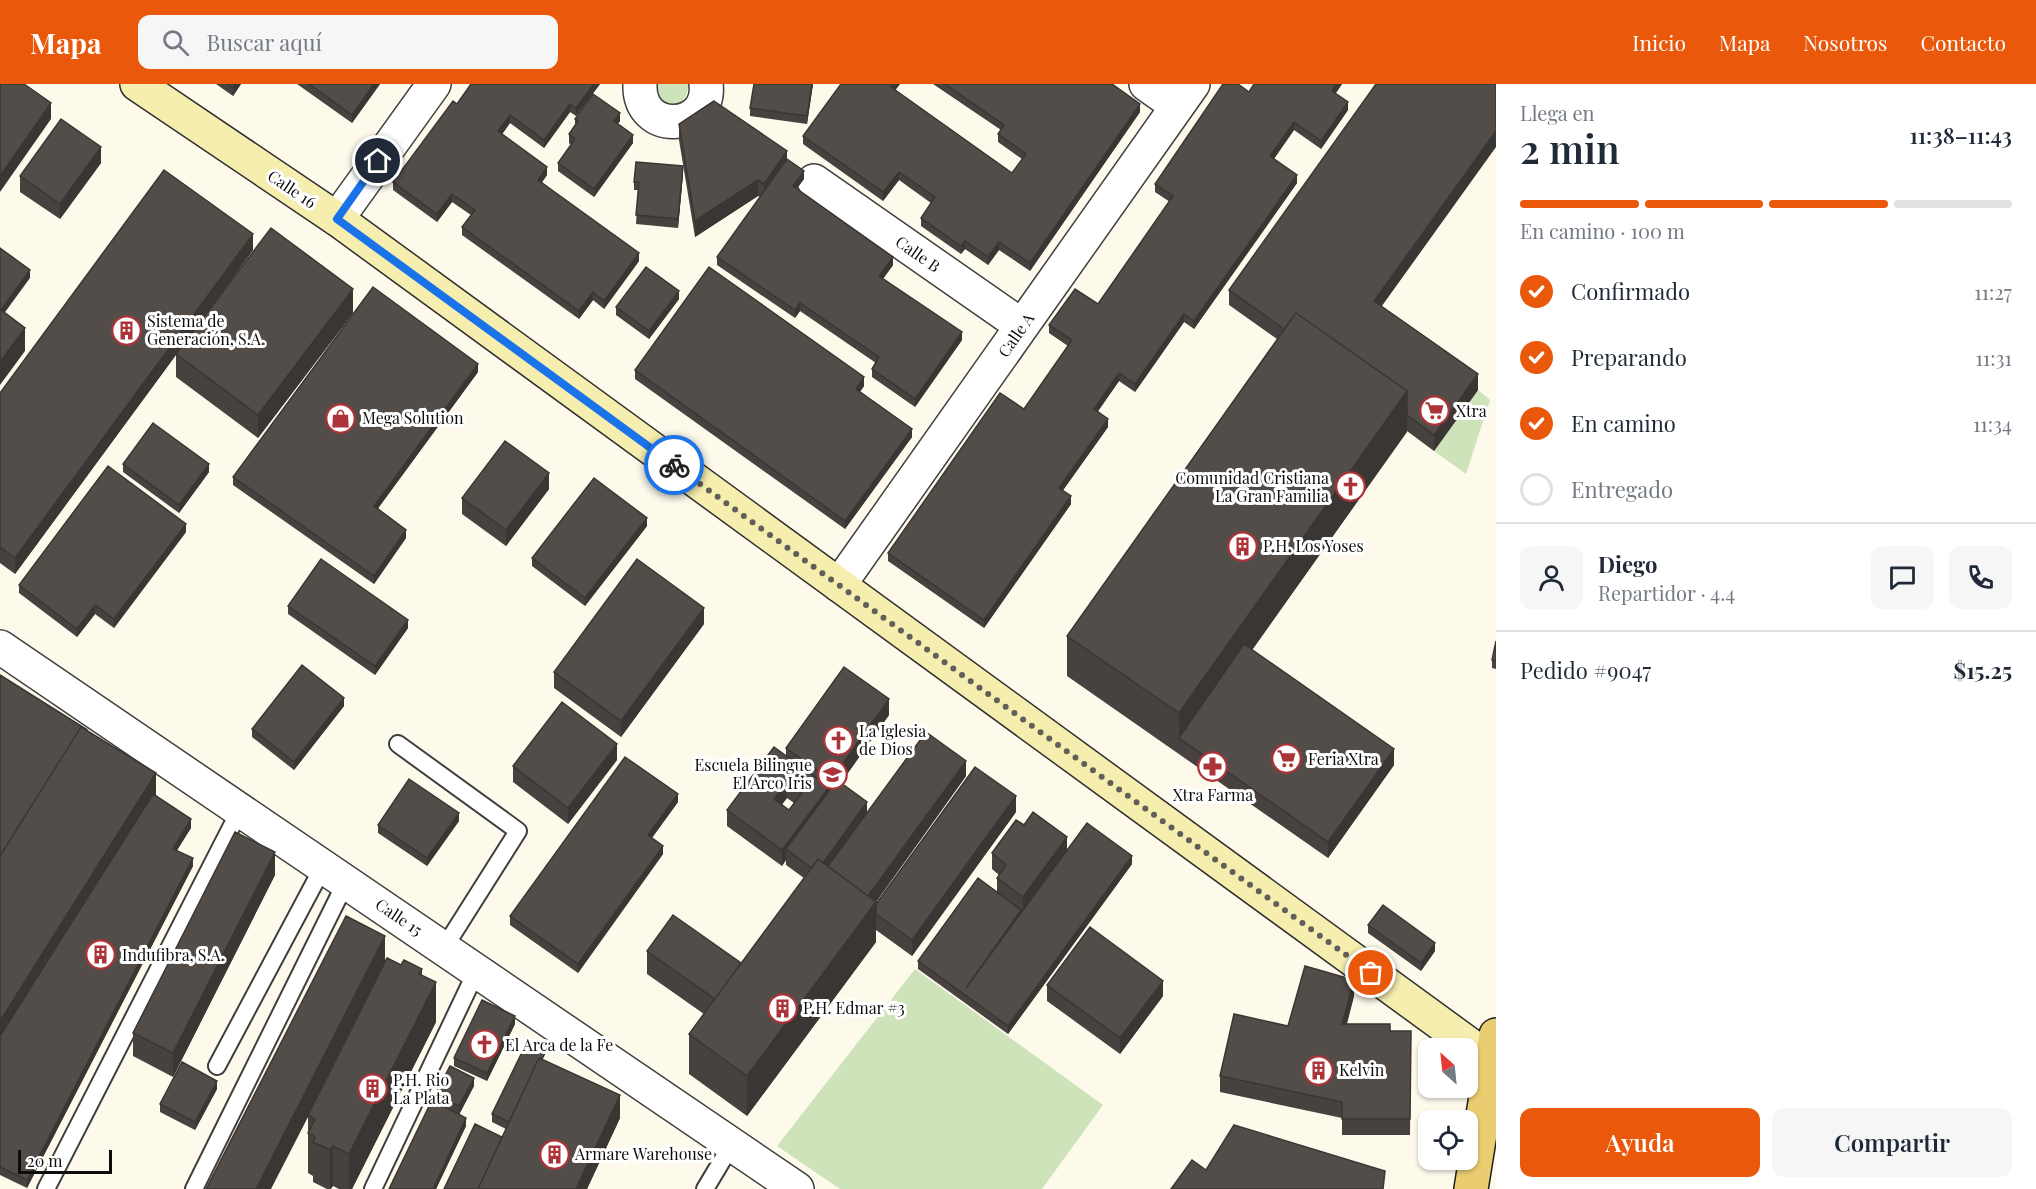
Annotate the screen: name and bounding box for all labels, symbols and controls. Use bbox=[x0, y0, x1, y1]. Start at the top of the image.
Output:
search box bbox=[138, 15, 558, 69]
text: Mapa bbox=[30, 24, 102, 61]
icon: search bbox=[159, 26, 192, 59]
text: Buscar aquí bbox=[207, 27, 322, 57]
text: Inicio bbox=[1632, 28, 1686, 56]
text: Mapa bbox=[1719, 28, 1770, 56]
text: Nosotros bbox=[1803, 28, 1887, 56]
text: Contacto bbox=[1920, 28, 2006, 56]
text: Llega en bbox=[1520, 99, 1595, 126]
text: 11:38–11:43 bbox=[1909, 120, 2012, 150]
text: 2 min bbox=[1520, 122, 1620, 174]
pin bbox=[352, 135, 403, 186]
icon: home bbox=[361, 144, 394, 177]
street label: Calle 16 bbox=[264, 165, 321, 212]
text: En camino · 100 m bbox=[1520, 217, 1685, 244]
street label: Calle B bbox=[892, 231, 945, 277]
icon: check bbox=[1520, 275, 1553, 308]
text: Confirmado bbox=[1571, 276, 1690, 306]
text: 11:27 bbox=[1974, 278, 2012, 305]
street label: Calle A bbox=[993, 308, 1039, 361]
place label: Sistema de Generación, S.A. bbox=[147, 310, 265, 349]
building icon: Sistema de Generación, S.A. bbox=[110, 314, 142, 346]
icon: check bbox=[1520, 341, 1553, 374]
text: Preparando bbox=[1571, 342, 1687, 372]
text: 11:31 bbox=[1975, 344, 2012, 371]
supermarket icon: Xtra bbox=[1419, 395, 1451, 427]
place label: Xtra bbox=[1456, 400, 1487, 421]
shop icon: Mega Solution bbox=[325, 402, 357, 434]
place label: Mega Solution bbox=[362, 407, 464, 428]
icon: check bbox=[1520, 407, 1553, 440]
text: En camino bbox=[1571, 408, 1676, 438]
text: 11:34 bbox=[1973, 410, 2012, 437]
courier bbox=[644, 435, 704, 495]
icon: bike bbox=[658, 449, 691, 482]
place label: Comunidad Cristiana La Gran Familia bbox=[1175, 467, 1329, 506]
church icon: Comunidad Cristiana La Gran Familia bbox=[1334, 471, 1366, 503]
text: Entregado bbox=[1571, 474, 1673, 504]
building icon: P.H. Los Yoses bbox=[1226, 530, 1258, 562]
place label: P.H. Los Yoses bbox=[1263, 535, 1364, 556]
button: person bbox=[1520, 546, 1583, 609]
button: chat bbox=[1871, 546, 1934, 609]
button: phone bbox=[1949, 546, 2012, 609]
text: Diego bbox=[1598, 549, 1657, 579]
text: Repartidor · 4.4 bbox=[1598, 579, 1735, 606]
text: Pedido #9047 bbox=[1520, 655, 1651, 685]
text: $15.25 bbox=[1954, 655, 2012, 685]
place label: La Iglesia de Dios bbox=[859, 720, 926, 759]
church icon: La Iglesia de Dios bbox=[822, 724, 854, 756]
supermarket icon: Feria Xtra bbox=[1271, 743, 1303, 775]
place label: Feria Xtra bbox=[1308, 748, 1379, 769]
pharmacy icon: Xtra Farma bbox=[1197, 751, 1229, 783]
place label: Escuela Bilingue El Arco Iris bbox=[695, 754, 812, 793]
school or university icon: Escuela Bilingue El Arco Iris bbox=[817, 758, 849, 790]
place label: Xtra Farma bbox=[1173, 784, 1253, 805]
street label: Calle 15 bbox=[372, 893, 427, 940]
building icon: Indufibra, S.A. bbox=[85, 939, 117, 971]
place label: Indufibra, S.A. bbox=[122, 944, 225, 965]
pin bbox=[1345, 947, 1396, 998]
icon: bag bbox=[1354, 956, 1387, 989]
building icon: P.H. Edmar #3 bbox=[766, 992, 798, 1024]
place label: P.H. Edmar #3 bbox=[803, 997, 905, 1018]
church icon: El Arca de la Fe bbox=[468, 1029, 500, 1061]
place label: El Arca de la Fe bbox=[505, 1034, 613, 1055]
north arrow bbox=[1418, 1038, 1478, 1098]
map controls bbox=[1418, 1038, 1478, 1170]
building icon: Kelvin bbox=[1302, 1054, 1334, 1086]
place label: Kelvin bbox=[1339, 1059, 1385, 1080]
place label: P.H. Rio La Plata bbox=[393, 1069, 450, 1108]
building icon: P.H. Rio La Plata bbox=[356, 1073, 388, 1105]
button: Ayuda bbox=[1520, 1108, 1760, 1177]
button: Compartir bbox=[1772, 1108, 2012, 1177]
button: locate bbox=[1418, 1110, 1478, 1170]
building icon: Armare Warehouse bbox=[538, 1138, 570, 1170]
place label: Armare Warehouse bbox=[574, 1143, 712, 1164]
scale bar bbox=[18, 1147, 112, 1174]
text: 20 m bbox=[27, 1150, 62, 1171]

